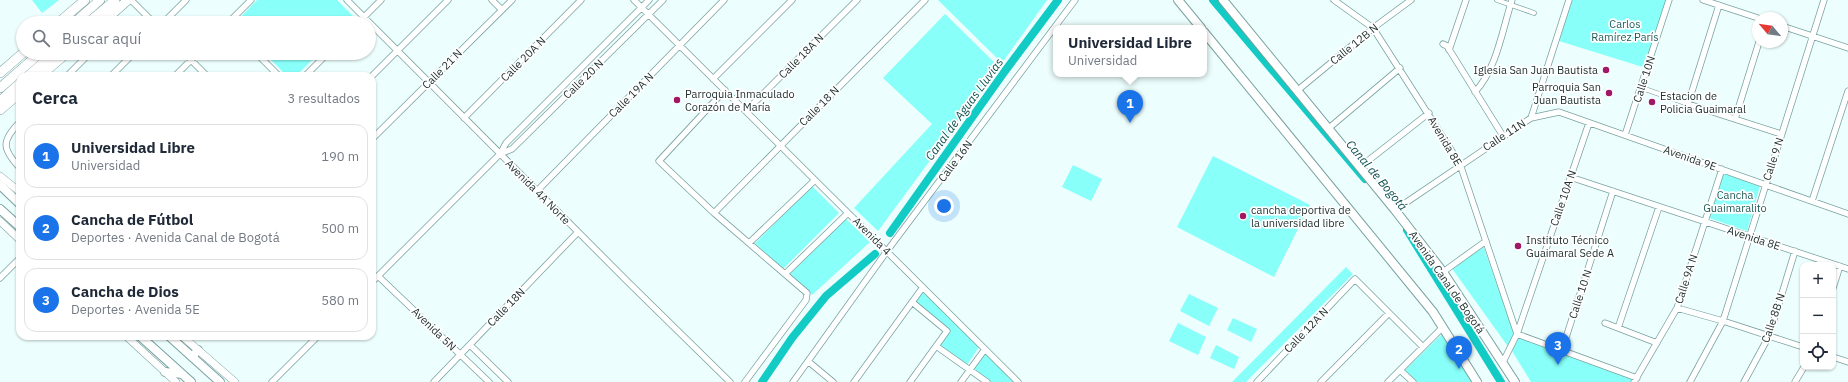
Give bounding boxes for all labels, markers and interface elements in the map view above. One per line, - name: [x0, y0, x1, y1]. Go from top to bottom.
- north arrow: [1752, 12, 1788, 48]
- search box: [16, 16, 376, 60]
- park label: Carlos Ramírez París: [1591, 17, 1659, 44]
- street label: Calle 12B N: [1327, 20, 1381, 68]
- popup: [1053, 25, 1207, 77]
- icon: search: [30, 27, 52, 49]
- text: Buscar aquí: [62, 29, 141, 48]
- street label: Calle 18A N: [776, 31, 826, 81]
- text: Universidad Libre: [1068, 33, 1192, 52]
- street label: Calle 20A N: [498, 34, 548, 84]
- street label: Calle 21 N: [419, 46, 465, 92]
- text: Universidad: [1068, 52, 1137, 69]
- street label: Calle 10N: [1630, 54, 1658, 104]
- water label: Canal de Aguas Lluvias: [922, 55, 1006, 163]
- street label: Calle 20 N: [560, 56, 606, 102]
- place label: Iglesia San Juan Bautista: [1474, 63, 1598, 77]
- marker: Iglesia San Juan Bautista: [1601, 65, 1611, 75]
- street label: Calle 19A N: [606, 70, 656, 120]
- place label: Parroquia San Juan Bautista: [1532, 80, 1601, 107]
- street label: Calle 18 N: [796, 83, 842, 129]
- text: Cerca: [32, 87, 78, 109]
- place label: Parroquia Inmaculado Corazón de María: [685, 87, 795, 114]
- marker: Parroquia San Juan Bautista: [1604, 88, 1614, 98]
- place label: Estacion de Policia Guaimaral: [1660, 89, 1746, 116]
- text: 3 resultados: [287, 90, 360, 107]
- pin: 1: [1117, 90, 1143, 123]
- marker: Parroquia Inmaculado Corazón de María: [672, 95, 682, 105]
- marker: Estacion de Policia Guaimaral: [1647, 97, 1657, 107]
- street label: Avenida 8E: [1425, 114, 1465, 168]
- street label: Calle 11N: [1480, 116, 1528, 154]
- street label: Calle 9 N: [1760, 136, 1786, 182]
- water label: Canal de Bogotá: [1343, 137, 1411, 213]
- text: Universidad Libre: [71, 138, 195, 157]
- street label: Calle 16N: [935, 138, 975, 184]
- street label: Avenida 9E: [1662, 142, 1718, 174]
- text: 1: [42, 148, 50, 165]
- text: 190 m: [321, 148, 359, 165]
- text: Universidad: [71, 157, 140, 174]
- street label: Avenida 4A Norte: [503, 157, 573, 227]
- street label: Calle 10A N: [1547, 168, 1579, 228]
- park label: Cancha Guaimaralito: [1703, 188, 1767, 215]
- your location: [934, 196, 954, 216]
- place label: cancha deportiva de la universidad libre: [1251, 203, 1351, 230]
- text: Cancha de Fútbol: [71, 210, 193, 229]
- marker: cancha deportiva de la universidad libre: [1238, 211, 1248, 221]
- street label: Avenida 4: [850, 214, 894, 258]
- text: 2: [42, 220, 50, 237]
- text: 500 m: [321, 220, 359, 237]
- street label: Avenida 8E: [1726, 223, 1782, 253]
- street label: Avenida Canal de Bogotá: [1406, 228, 1488, 336]
- text: Deportes · Avenida Canal de Bogotá: [71, 229, 280, 246]
- place label: Instituto Técnico Guaimaral Sede A: [1526, 233, 1614, 260]
- marker: Instituto Técnico Guaimaral Sede A: [1513, 241, 1523, 251]
- street label: Calle 9A N: [1671, 252, 1701, 306]
- map controls: [1800, 262, 1836, 370]
- button: +: [1800, 262, 1836, 298]
- street label: Calle 10 N: [1565, 268, 1595, 320]
- text: Cancha de Dios: [71, 282, 179, 301]
- street label: Calle 18N: [484, 285, 528, 329]
- street label: Calle 8B N: [1758, 291, 1788, 345]
- text: 3: [42, 292, 50, 309]
- text: 580 m: [321, 292, 359, 309]
- button: −: [1800, 298, 1836, 334]
- text: Deportes · Avenida 5E: [71, 301, 200, 318]
- street label: Avenida 5N: [409, 304, 459, 354]
- street label: Calle 12A N: [1281, 304, 1331, 356]
- pin: 3: [1545, 332, 1571, 365]
- button: locate: [1800, 334, 1836, 370]
- pin: 2: [1446, 336, 1472, 369]

